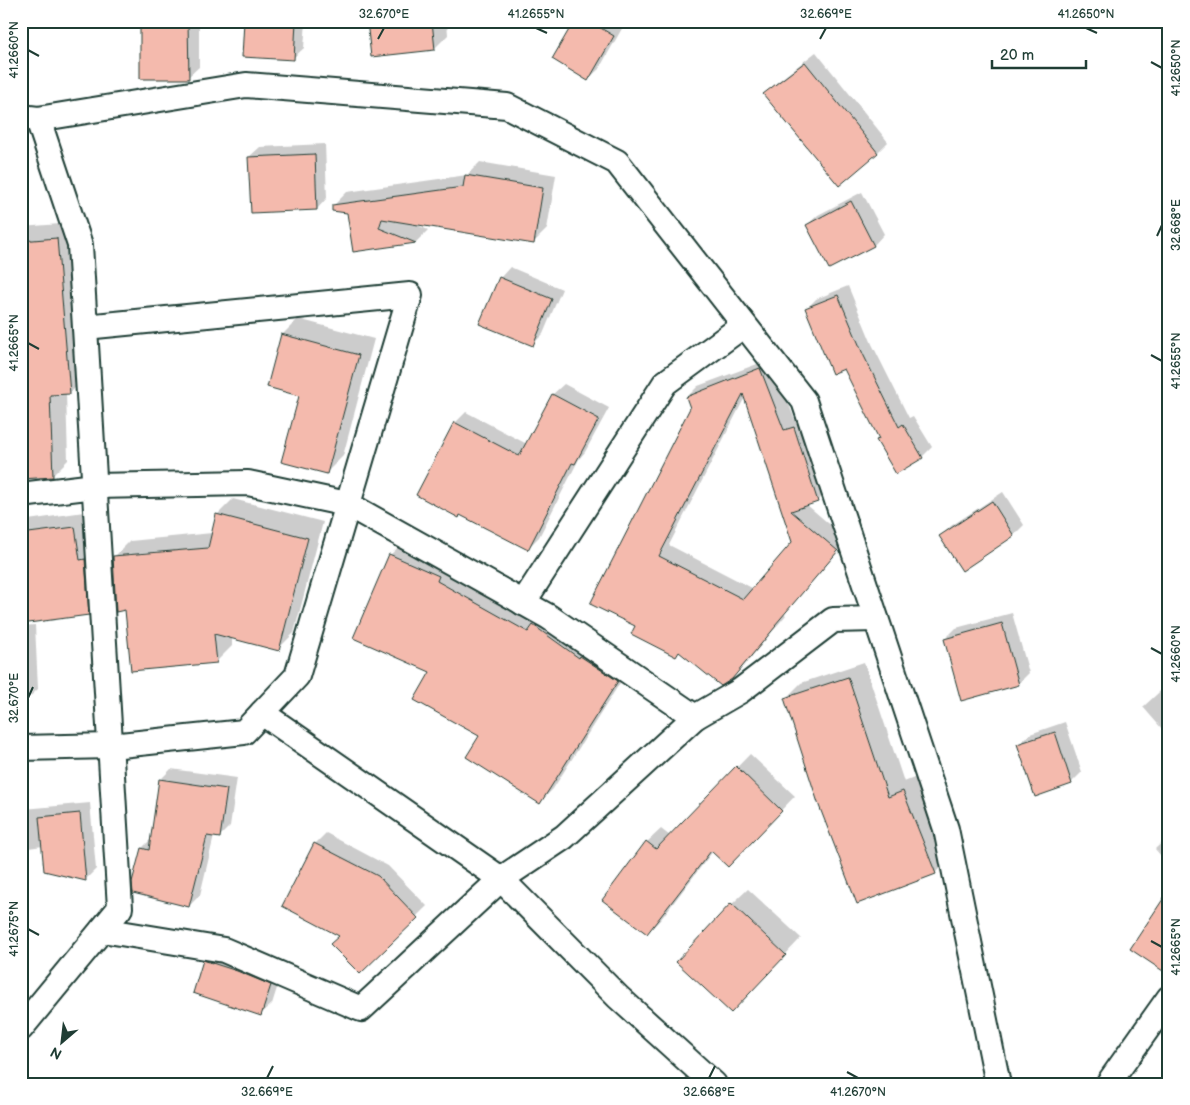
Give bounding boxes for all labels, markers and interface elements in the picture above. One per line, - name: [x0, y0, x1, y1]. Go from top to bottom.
- text: 32.670°E: [359, 7, 409, 22]
- text: 41.2655°N: [508, 7, 564, 22]
- text: 32.669°E: [800, 7, 852, 22]
- text: 41.2650°N: [1057, 7, 1115, 22]
- text: 41.2660°N: [7, 21, 22, 79]
- scale bar: [992, 38, 1086, 70]
- text: 41.2650°N: [1169, 39, 1184, 97]
- text: 20 m: [1000, 46, 1034, 65]
- text: 32.668°E: [1169, 199, 1184, 251]
- text: 41.2665°N: [7, 314, 22, 372]
- text: 41.2655°N: [1169, 333, 1184, 389]
- text: 41.2660°N: [1169, 625, 1184, 683]
- text: 32.670°E: [7, 673, 22, 723]
- text: 41.2675°N: [7, 901, 22, 957]
- text: 41.2665°N: [1169, 918, 1184, 976]
- north arrow: [38, 1018, 88, 1068]
- text: N: [47, 1043, 65, 1063]
- text: 32.669°E: [241, 1085, 293, 1100]
- text: 32.668°E: [683, 1085, 735, 1100]
- text: 41.2670°N: [830, 1085, 886, 1100]

